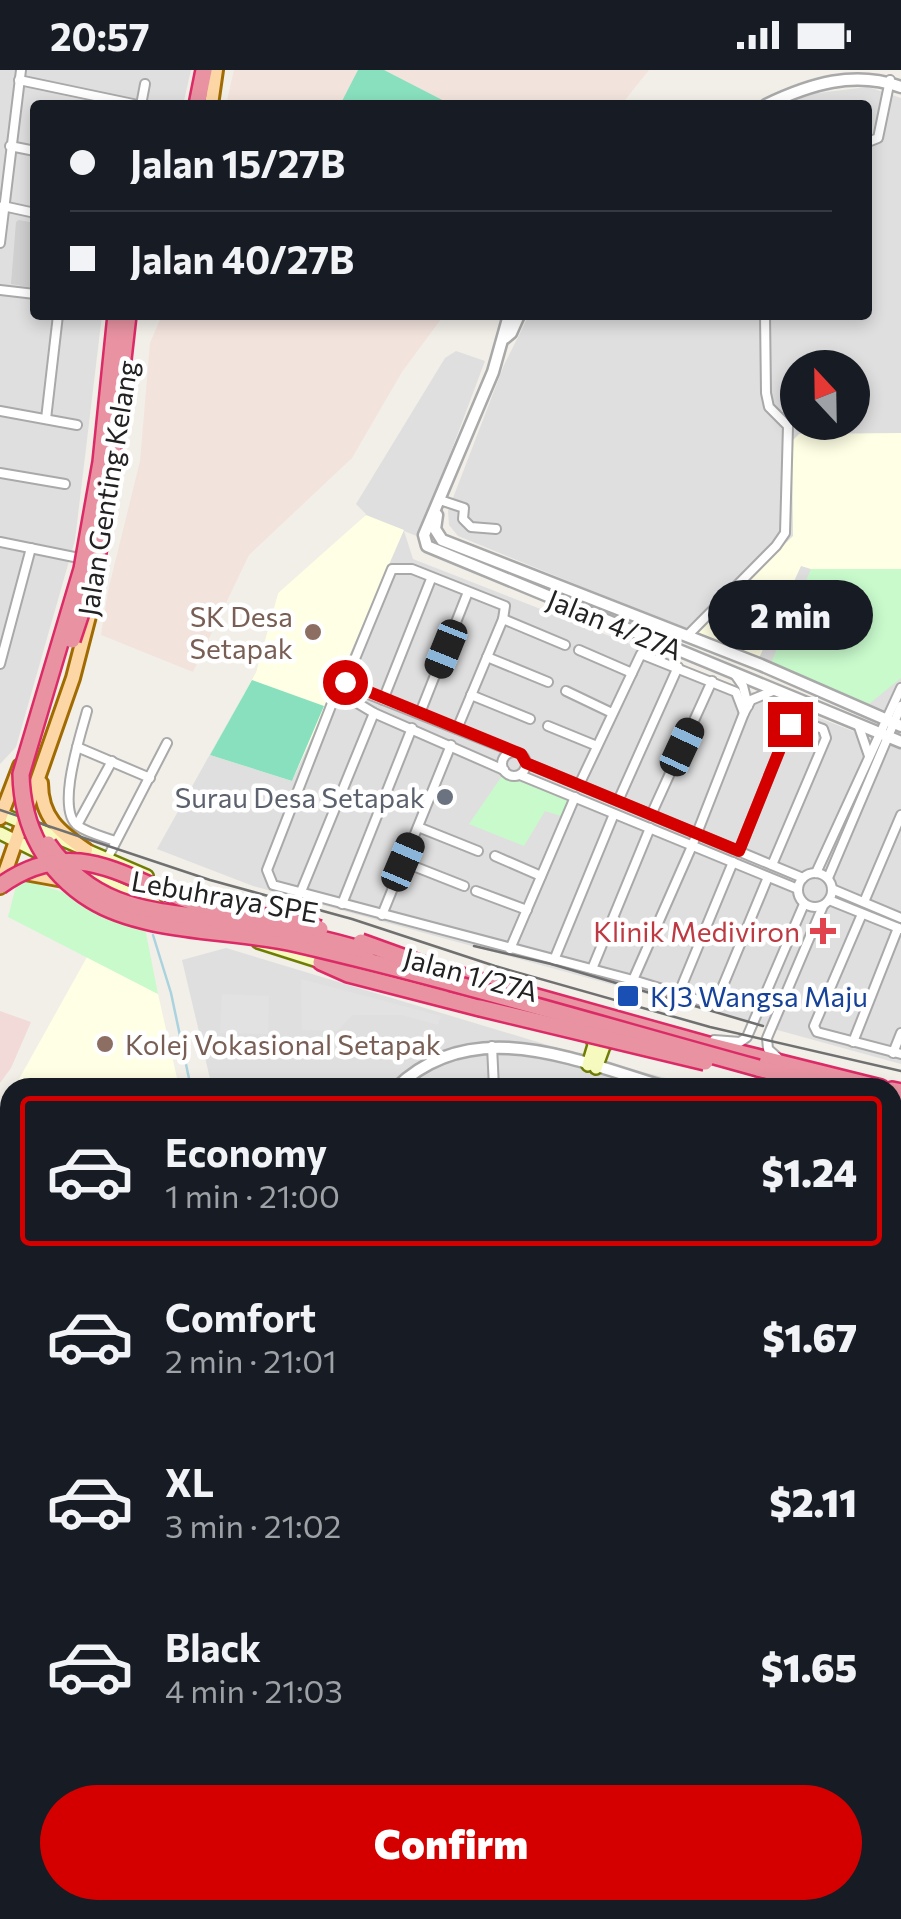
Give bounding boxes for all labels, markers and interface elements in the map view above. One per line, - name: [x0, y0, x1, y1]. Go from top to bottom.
- text: 20:57: [50, 12, 150, 59]
- text: Jalan 15/27B: [130, 139, 345, 186]
- text: Jalan 40/27B: [130, 235, 354, 282]
- north arrow: [780, 350, 870, 440]
- map controls: [780, 350, 870, 440]
- street label: Jalan Genting Kelang: [70, 358, 144, 618]
- callout: 2 min: [708, 579, 872, 649]
- street label: Jalan 4/27A: [543, 582, 687, 666]
- text: 2 min: [750, 595, 831, 635]
- place label: SK Desa Setapak: [190, 599, 293, 665]
- car: [421, 616, 471, 682]
- marker: SK Desa Setapak: [302, 621, 324, 643]
- route start: [323, 660, 368, 705]
- route end: [768, 702, 813, 747]
- car: [656, 713, 708, 781]
- place label: Surau Desa Setapak: [175, 780, 425, 814]
- marker: Surau Desa Setapak: [434, 786, 456, 808]
- car: [377, 829, 429, 895]
- street label: Lebuhraya SPE: [129, 863, 321, 929]
- place label: Klinik Mediviron: [593, 914, 800, 948]
- marker: Klinik Mediviron: [810, 918, 836, 944]
- street label: Jalan 1/27A: [400, 940, 542, 1008]
- place label: KJ3 Wangsa Maju: [650, 979, 868, 1013]
- marker: KJ3 Wangsa Maju: [615, 983, 641, 1009]
- place label: Kolej Vokasional Setapak: [125, 1027, 441, 1061]
- marker: Kolej Vokasional Setapak: [94, 1033, 116, 1055]
- icon: car: [45, 1126, 135, 1216]
- text: Economy: [165, 1128, 327, 1175]
- text: $1.24: [761, 1148, 857, 1195]
- text: 1 min · 21:00: [165, 1175, 340, 1215]
- icon: car: [45, 1291, 135, 1381]
- text: Comfort: [165, 1293, 316, 1340]
- text: $1.67: [762, 1313, 857, 1360]
- text: 2 min · 21:01: [165, 1340, 337, 1380]
- icon: car: [45, 1456, 135, 1546]
- text: XL: [165, 1458, 214, 1505]
- text: $2.11: [770, 1478, 857, 1525]
- text: 3 min · 21:02: [165, 1505, 341, 1545]
- icon: car: [45, 1621, 135, 1711]
- text: Black: [165, 1623, 261, 1670]
- text: $1.65: [761, 1643, 857, 1690]
- text: 4 min · 21:03: [165, 1670, 343, 1710]
- button: Confirm: [40, 1785, 862, 1900]

